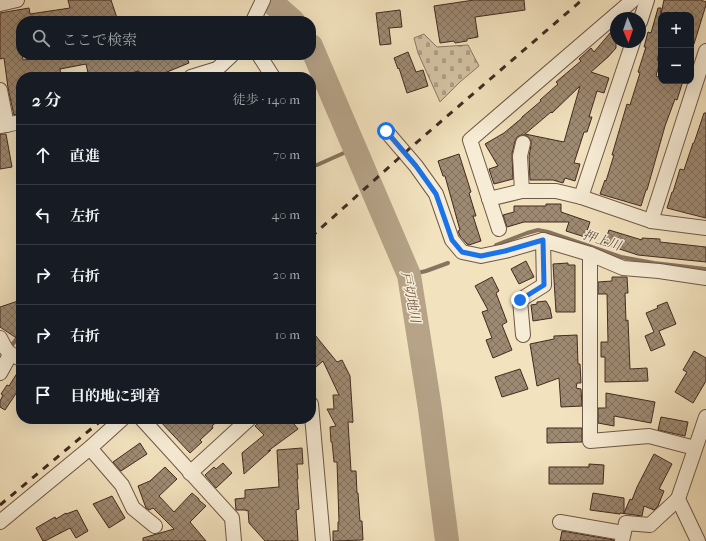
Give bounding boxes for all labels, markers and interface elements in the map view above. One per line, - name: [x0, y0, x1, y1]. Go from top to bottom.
- north arrow: [610, 12, 646, 48]
- map controls: [658, 12, 694, 84]
- button: +: [658, 12, 694, 48]
- search box: [16, 16, 316, 60]
- icon: search: [30, 27, 52, 49]
- text: ここで検索: [62, 31, 137, 49]
- button: −: [658, 48, 694, 84]
- text: 2 分: [32, 90, 61, 110]
- text: 徒歩 · 140 m: [233, 92, 300, 107]
- route start: [377, 122, 395, 140]
- icon: ahead: [32, 144, 54, 166]
- text: 直進: [70, 147, 100, 165]
- text: 70 m: [273, 147, 300, 162]
- icon: left: [32, 204, 54, 226]
- text: 左折: [70, 207, 100, 225]
- text: 40 m: [272, 207, 300, 222]
- water label: 押上川: [581, 227, 625, 254]
- icon: right: [32, 264, 54, 286]
- text: 右折: [70, 267, 100, 285]
- text: 20 m: [273, 267, 300, 282]
- water label: 戸切地川: [399, 270, 424, 326]
- route end: [511, 291, 529, 309]
- icon: right: [32, 324, 54, 346]
- text: 右折: [70, 327, 100, 345]
- text: 10 m: [275, 327, 300, 342]
- icon: arrive: [32, 384, 54, 406]
- text: 目的地に到着: [70, 387, 160, 405]

